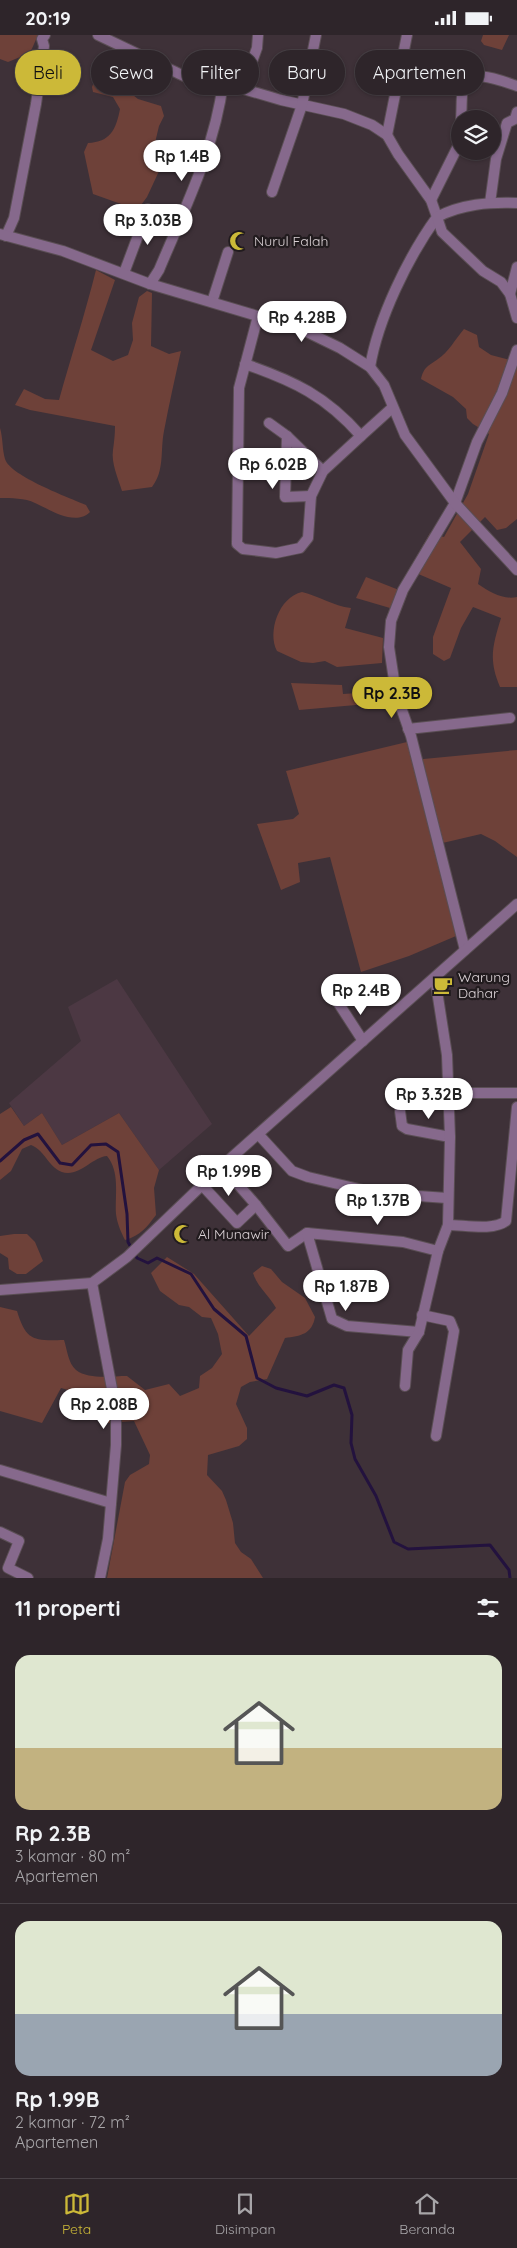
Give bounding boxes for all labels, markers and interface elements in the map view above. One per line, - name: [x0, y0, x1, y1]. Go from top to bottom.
- text: 20:19: [25, 6, 71, 30]
- chip: Beli: [15, 50, 81, 95]
- chip: Sewa: [91, 50, 172, 95]
- chip: Filter: [182, 50, 259, 95]
- chip: Baru: [269, 50, 345, 95]
- chip: Apartemen: [355, 50, 484, 95]
- map controls: [451, 110, 501, 160]
- button: layers: [451, 110, 501, 160]
- pin: Rp 1.4B: [136, 139, 228, 182]
- text: Rp 1.4B: [154, 146, 210, 166]
- pin: Rp 3.03B: [96, 203, 200, 246]
- text: Rp 3.03B: [115, 210, 182, 230]
- mosque icon: Nurul Falah: [228, 230, 250, 252]
- place label: Nurul Falah: [254, 232, 328, 250]
- pin: Rp 4.28B: [250, 301, 354, 343]
- text: Rp 4.28B: [268, 307, 336, 327]
- pin: Rp 6.02B: [221, 447, 325, 490]
- text: Rp 6.02B: [239, 454, 307, 474]
- pin: Rp 2.3B: [346, 677, 438, 719]
- text: Rp 2.3B: [363, 683, 421, 703]
- place label: Warung Dahar: [458, 968, 510, 1002]
- pin: Rp 2.4B: [315, 973, 407, 1016]
- cafe icon: Warung Dahar: [432, 974, 454, 996]
- text: Rp 2.4B: [332, 980, 390, 1000]
- pin: Rp 3.32B: [377, 1077, 481, 1120]
- text: Rp 3.32B: [396, 1084, 462, 1104]
- pin: Rp 1.99B: [177, 1155, 281, 1197]
- text: Rp 1.99B: [197, 1161, 261, 1181]
- pin: Rp 1.37B: [326, 1183, 430, 1226]
- text: Rp 1.37B: [346, 1190, 410, 1210]
- mosque icon: Al Munawir: [172, 1223, 194, 1245]
- place label: Al Munawir: [198, 1225, 270, 1243]
- pin: Rp 1.87B: [294, 1269, 398, 1312]
- text: Rp 1.87B: [314, 1276, 378, 1296]
- pin: Rp 2.08B: [52, 1387, 156, 1430]
- text: Rp 2.08B: [70, 1394, 138, 1414]
- icon: filters: [474, 1594, 502, 1622]
- text: 11 properti: [15, 1595, 120, 1621]
- icon: home: [214, 1688, 304, 1778]
- text: Rp 2.3B: [15, 1820, 91, 1846]
- text: 3 kamar · 80 m²: [15, 1846, 130, 1866]
- text: Apartemen: [15, 1866, 98, 1886]
- icon: home: [214, 1953, 304, 2043]
- text: Rp 1.99B: [15, 2086, 100, 2112]
- text: 2 kamar · 72 m²: [15, 2112, 130, 2132]
- text: Apartemen: [15, 2132, 98, 2152]
- tab: Peta: [62, 2190, 91, 2238]
- tab: Disimpan: [215, 2190, 276, 2238]
- tab: Beranda: [399, 2190, 455, 2238]

